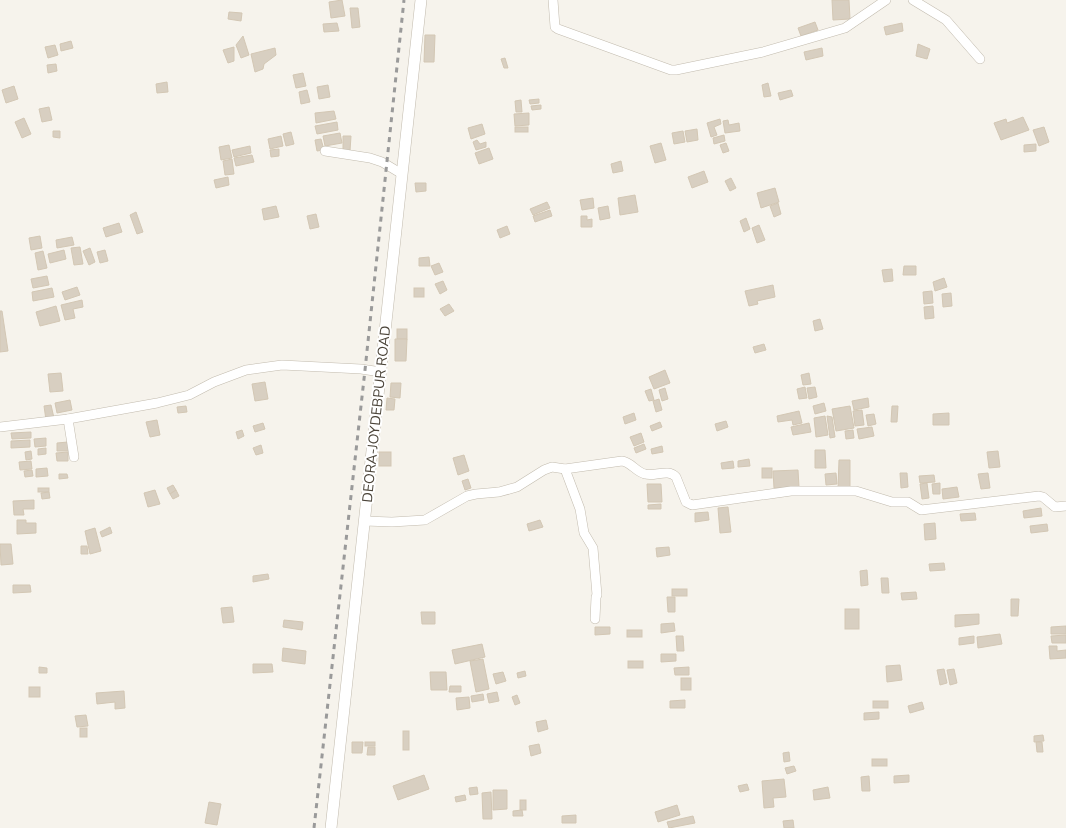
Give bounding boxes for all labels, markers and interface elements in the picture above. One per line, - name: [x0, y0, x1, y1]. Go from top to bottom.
- street label: DEORA-JOYDEBPUR ROAD: [358, 325, 395, 503]

